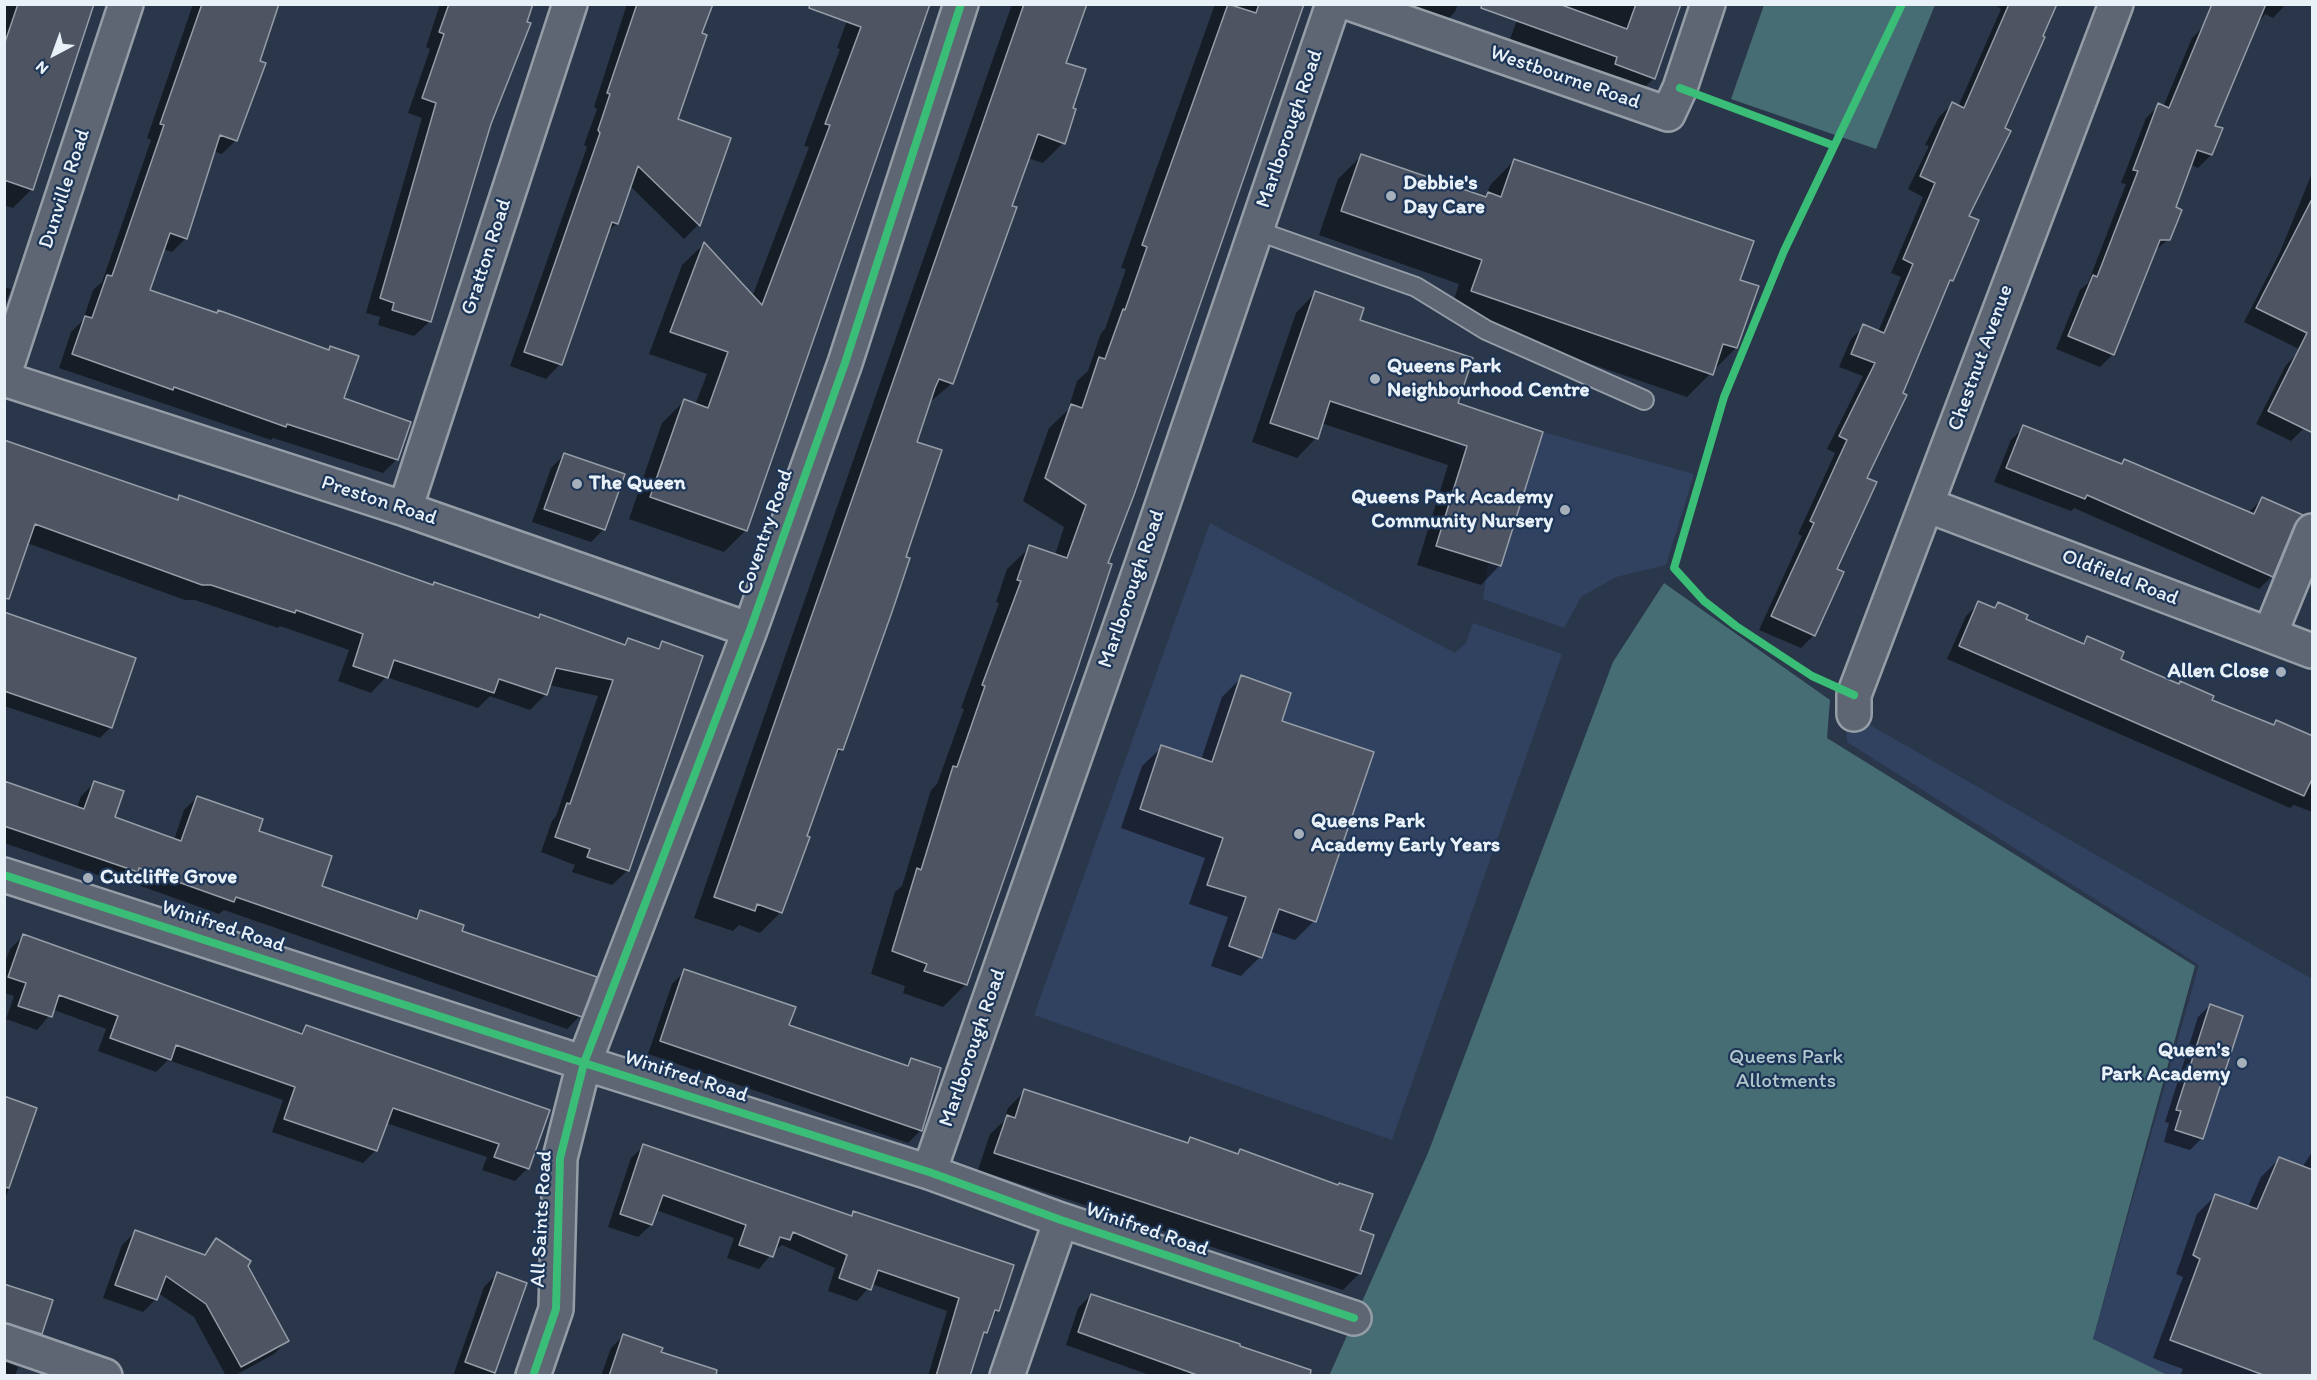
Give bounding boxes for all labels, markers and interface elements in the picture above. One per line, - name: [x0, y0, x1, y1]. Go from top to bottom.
- north arrow: [24, 24, 84, 84]
- street label: Westbourne Road: [1487, 40, 1643, 116]
- street label: Marlborough Road: [1251, 47, 1329, 211]
- text: N: [32, 57, 52, 79]
- street label: Dunville Road: [34, 126, 96, 252]
- place label: Debbie's Day Care: [1403, 171, 1485, 221]
- marker: Debbie's Day Care: [1384, 189, 1398, 203]
- street label: Gratton Road: [456, 196, 518, 318]
- street label: Chestnut Avenue: [1943, 282, 2019, 434]
- place label: Queens Park Neighbourhood Centre: [1387, 354, 1589, 404]
- marker: Queens Park Neighbourhood Centre: [1368, 372, 1382, 386]
- street label: Coventry Road: [733, 466, 799, 598]
- street label: Preston Road: [318, 470, 440, 532]
- place label: The Queen: [589, 471, 686, 497]
- marker: The Queen: [570, 477, 584, 491]
- place label: Queens Park Academy Community Nursery: [1351, 485, 1553, 535]
- marker: Queens Park Academy Community Nursery: [1558, 503, 1572, 517]
- street label: Marlborough Road: [1093, 507, 1171, 671]
- street label: Oldfield Road: [2058, 544, 2182, 612]
- place label: Allen Close: [2168, 659, 2269, 685]
- marker: Allen Close: [2274, 665, 2288, 679]
- place label: Queens Park Academy Early Years: [1311, 809, 1500, 859]
- marker: Queens Park Academy Early Years: [1292, 827, 1306, 841]
- place label: Cutcliffe Grove: [100, 865, 237, 891]
- marker: Cutcliffe Grove: [81, 871, 95, 885]
- street label: Winifred Road: [158, 895, 288, 959]
- street label: Marlborough Road: [934, 966, 1012, 1130]
- place label: Queen's Park Academy: [2101, 1038, 2230, 1088]
- street label: Winifred Road: [621, 1045, 751, 1109]
- park label: Queens Park Allotments: [1729, 1045, 1843, 1095]
- marker: Queen's Park Academy: [2235, 1056, 2249, 1070]
- street label: All Saints Road: [526, 1150, 558, 1288]
- street label: Winifred Road: [1082, 1197, 1212, 1263]

